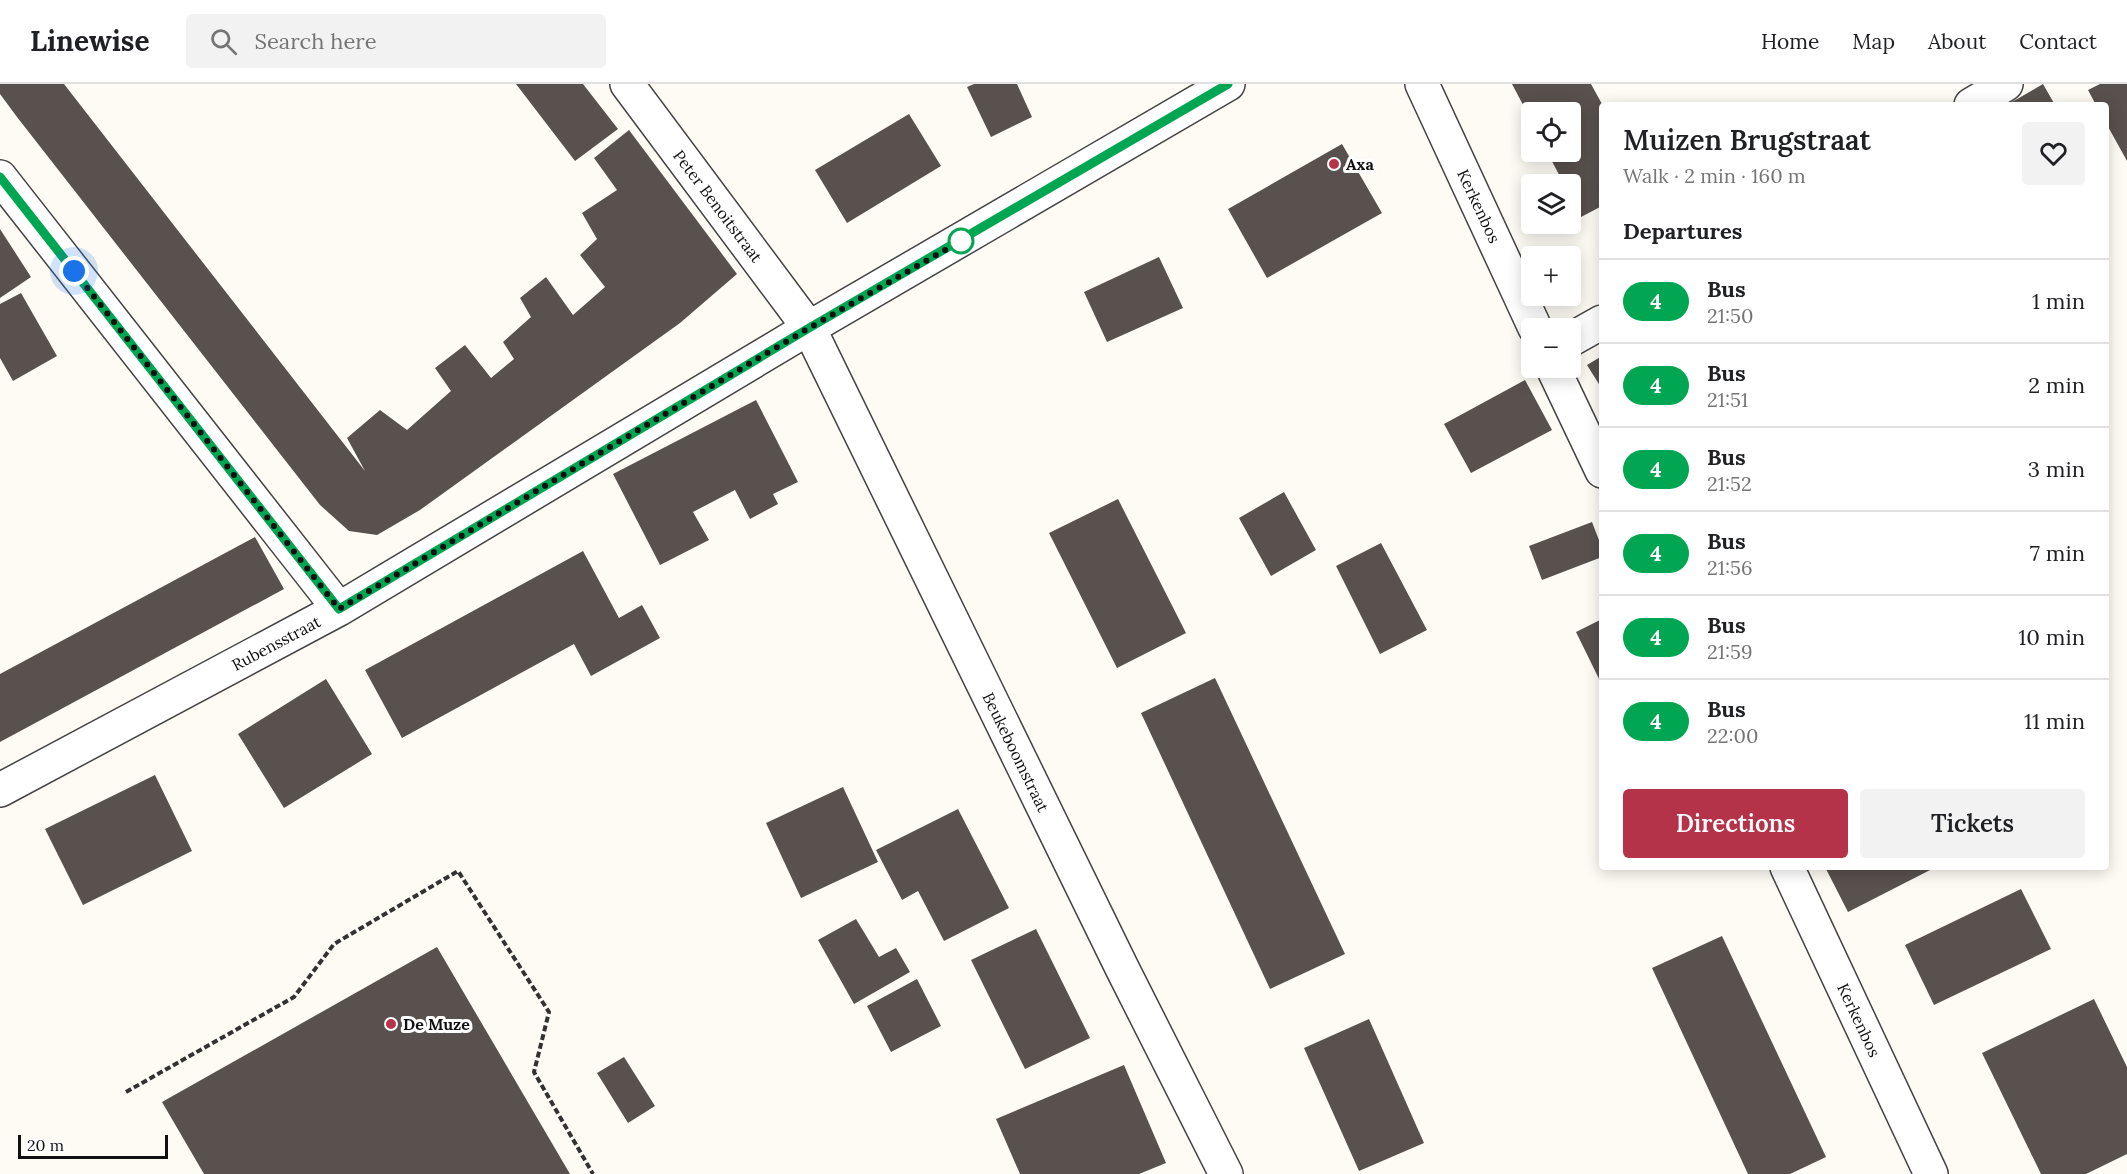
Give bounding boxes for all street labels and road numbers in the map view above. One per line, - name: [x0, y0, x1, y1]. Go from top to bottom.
- street label: Peter Benoitstraat: [669, 146, 767, 267]
- street label: Kerkenbos: [1453, 166, 1505, 246]
- street label: Rubensstraat: [228, 611, 325, 675]
- street label: Beukeboomstraat: [978, 689, 1054, 816]
- street label: Kerkenbos: [1833, 980, 1885, 1060]

